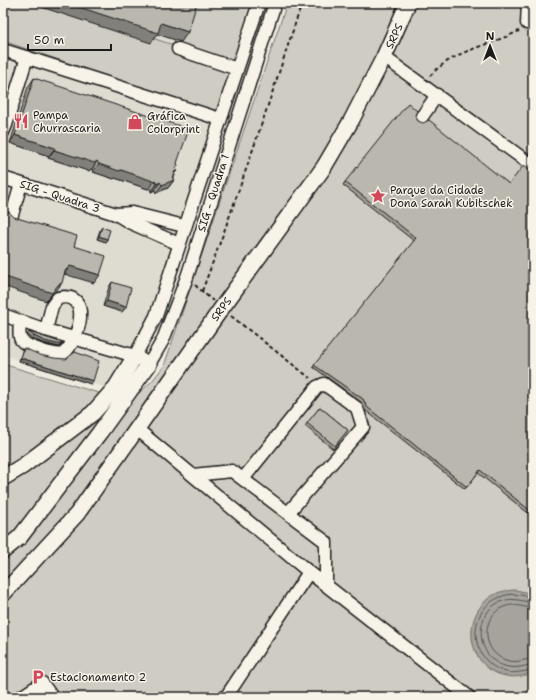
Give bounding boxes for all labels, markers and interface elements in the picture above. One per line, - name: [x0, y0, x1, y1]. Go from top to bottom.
- street label: SRPS: [382, 21, 407, 51]
- scale bar: [28, 26, 111, 52]
- north arrow: [470, 26, 510, 66]
- text: N: [486, 29, 495, 44]
- text: 50 m: [34, 32, 64, 48]
- place label: Pampa Churrascaria: [33, 108, 101, 136]
- place label: Gráfica Colorprint: [147, 109, 200, 137]
- restaurant icon: Pampa Churrascaria: [12, 112, 30, 130]
- shop icon: Gráfica Colorprint: [126, 113, 144, 131]
- street label: SIG - Quadra 1: [194, 153, 233, 234]
- street label: SIG - Quadra 3: [18, 176, 102, 217]
- place label: Parque da Cidade Dona Sarah Kubitschek: [390, 183, 512, 211]
- place icon: Parque da Cidade Dona Sarah Kubitschek: [369, 187, 387, 205]
- street label: SRPS: [208, 294, 235, 324]
- parking icon: Estacionamento 2: [29, 668, 47, 686]
- place label: Estacionamento 2: [50, 670, 146, 685]

